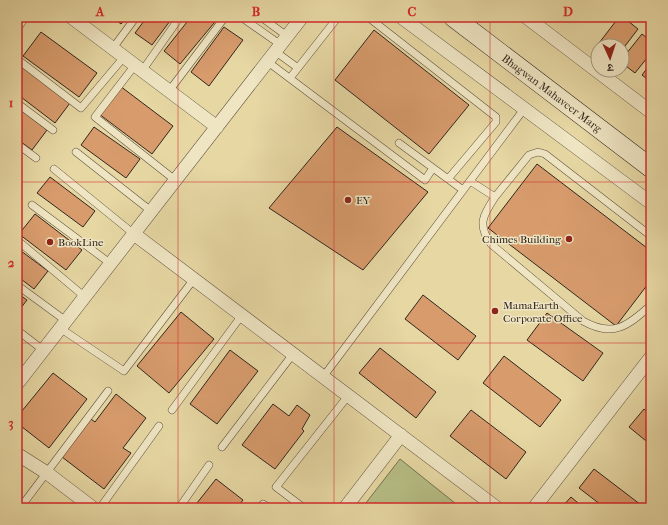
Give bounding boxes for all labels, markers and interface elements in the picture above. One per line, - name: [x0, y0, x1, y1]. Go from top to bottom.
- text: A: [95, 4, 105, 19]
- text: B: [252, 4, 261, 19]
- text: C: [408, 4, 417, 19]
- text: D: [563, 4, 573, 19]
- north arrow: [590, 38, 630, 78]
- street label: Bhagwan Mahaveer Marg: [499, 52, 604, 135]
- text: उ: [606, 61, 615, 74]
- text: 1: [9, 95, 14, 110]
- place label: EY: [356, 194, 371, 207]
- marker: EY: [343, 195, 353, 205]
- place label: Chimes Building: [482, 233, 561, 246]
- marker: Chimes Building: [564, 234, 574, 244]
- place label: BookLine: [58, 236, 104, 249]
- marker: BookLine: [45, 237, 55, 247]
- text: 2: [8, 255, 15, 270]
- place label: MamaEarth Corporate Office: [503, 299, 583, 325]
- marker: MamaEarth Corporate Office: [490, 306, 500, 316]
- text: 3: [8, 415, 14, 431]

